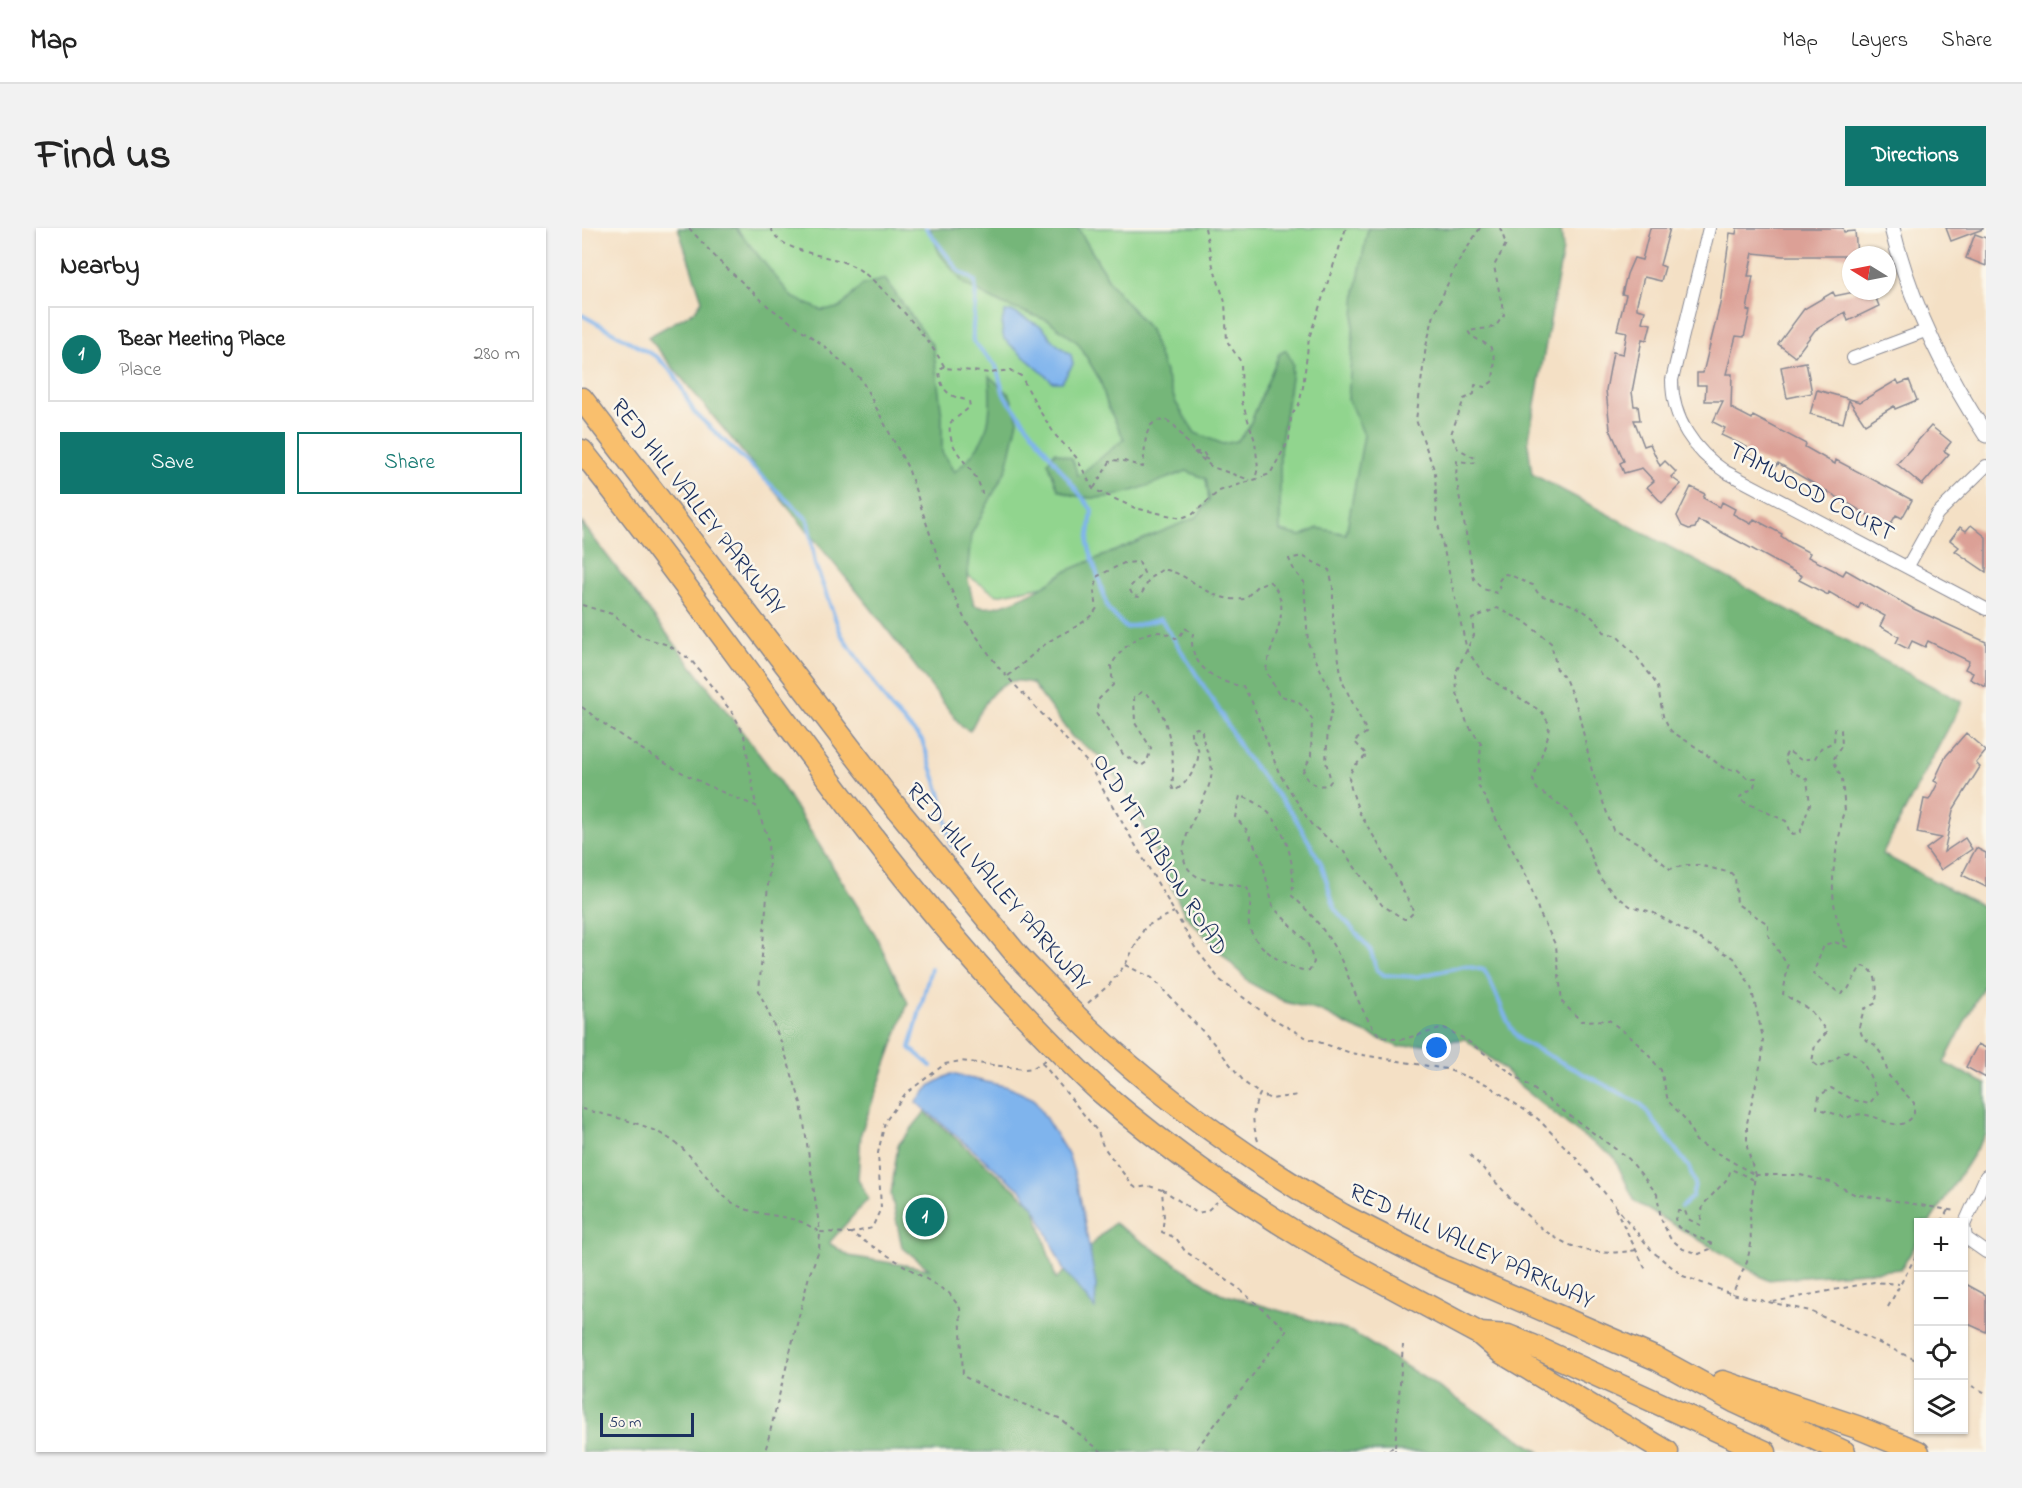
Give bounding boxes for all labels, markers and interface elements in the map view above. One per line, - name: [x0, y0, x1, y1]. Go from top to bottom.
- text: Map: [30, 21, 77, 62]
- text: Map: [1782, 26, 1818, 56]
- text: Layers: [1851, 26, 1908, 56]
- text: Share: [1941, 26, 1992, 56]
- text: Find us: [36, 126, 171, 187]
- button: Directions: [1845, 126, 1986, 186]
- north arrow: [1842, 246, 1896, 300]
- text: Nearby: [60, 248, 139, 286]
- text: Bear Meeting Place: [119, 324, 285, 356]
- text: 1: [78, 340, 85, 369]
- text: 280 m: [473, 340, 520, 369]
- text: Place: [119, 356, 161, 385]
- street label: RED HILL VALLEY PARKWAY: [601, 392, 793, 623]
- button: Save: [60, 432, 285, 494]
- button: Share: [297, 432, 522, 494]
- street label: TAMWOOD COURT: [1721, 435, 1900, 552]
- street label: OLD MT. ALBION ROAD: [1082, 747, 1235, 963]
- street label: RED HILL VALLEY PARKWAY: [896, 776, 1098, 1000]
- your location: [1422, 1033, 1451, 1062]
- street label: RED HILL VALLEY PARKWAY: [1343, 1175, 1599, 1319]
- pin: 1: [906, 1194, 944, 1240]
- map controls: [1914, 1218, 1968, 1434]
- button: +: [1914, 1218, 1968, 1272]
- button: −: [1914, 1272, 1968, 1326]
- button: locate: [1914, 1326, 1968, 1380]
- button: layers: [1914, 1380, 1968, 1434]
- scale bar: [600, 1410, 694, 1438]
- text: 50 m: [609, 1411, 641, 1435]

